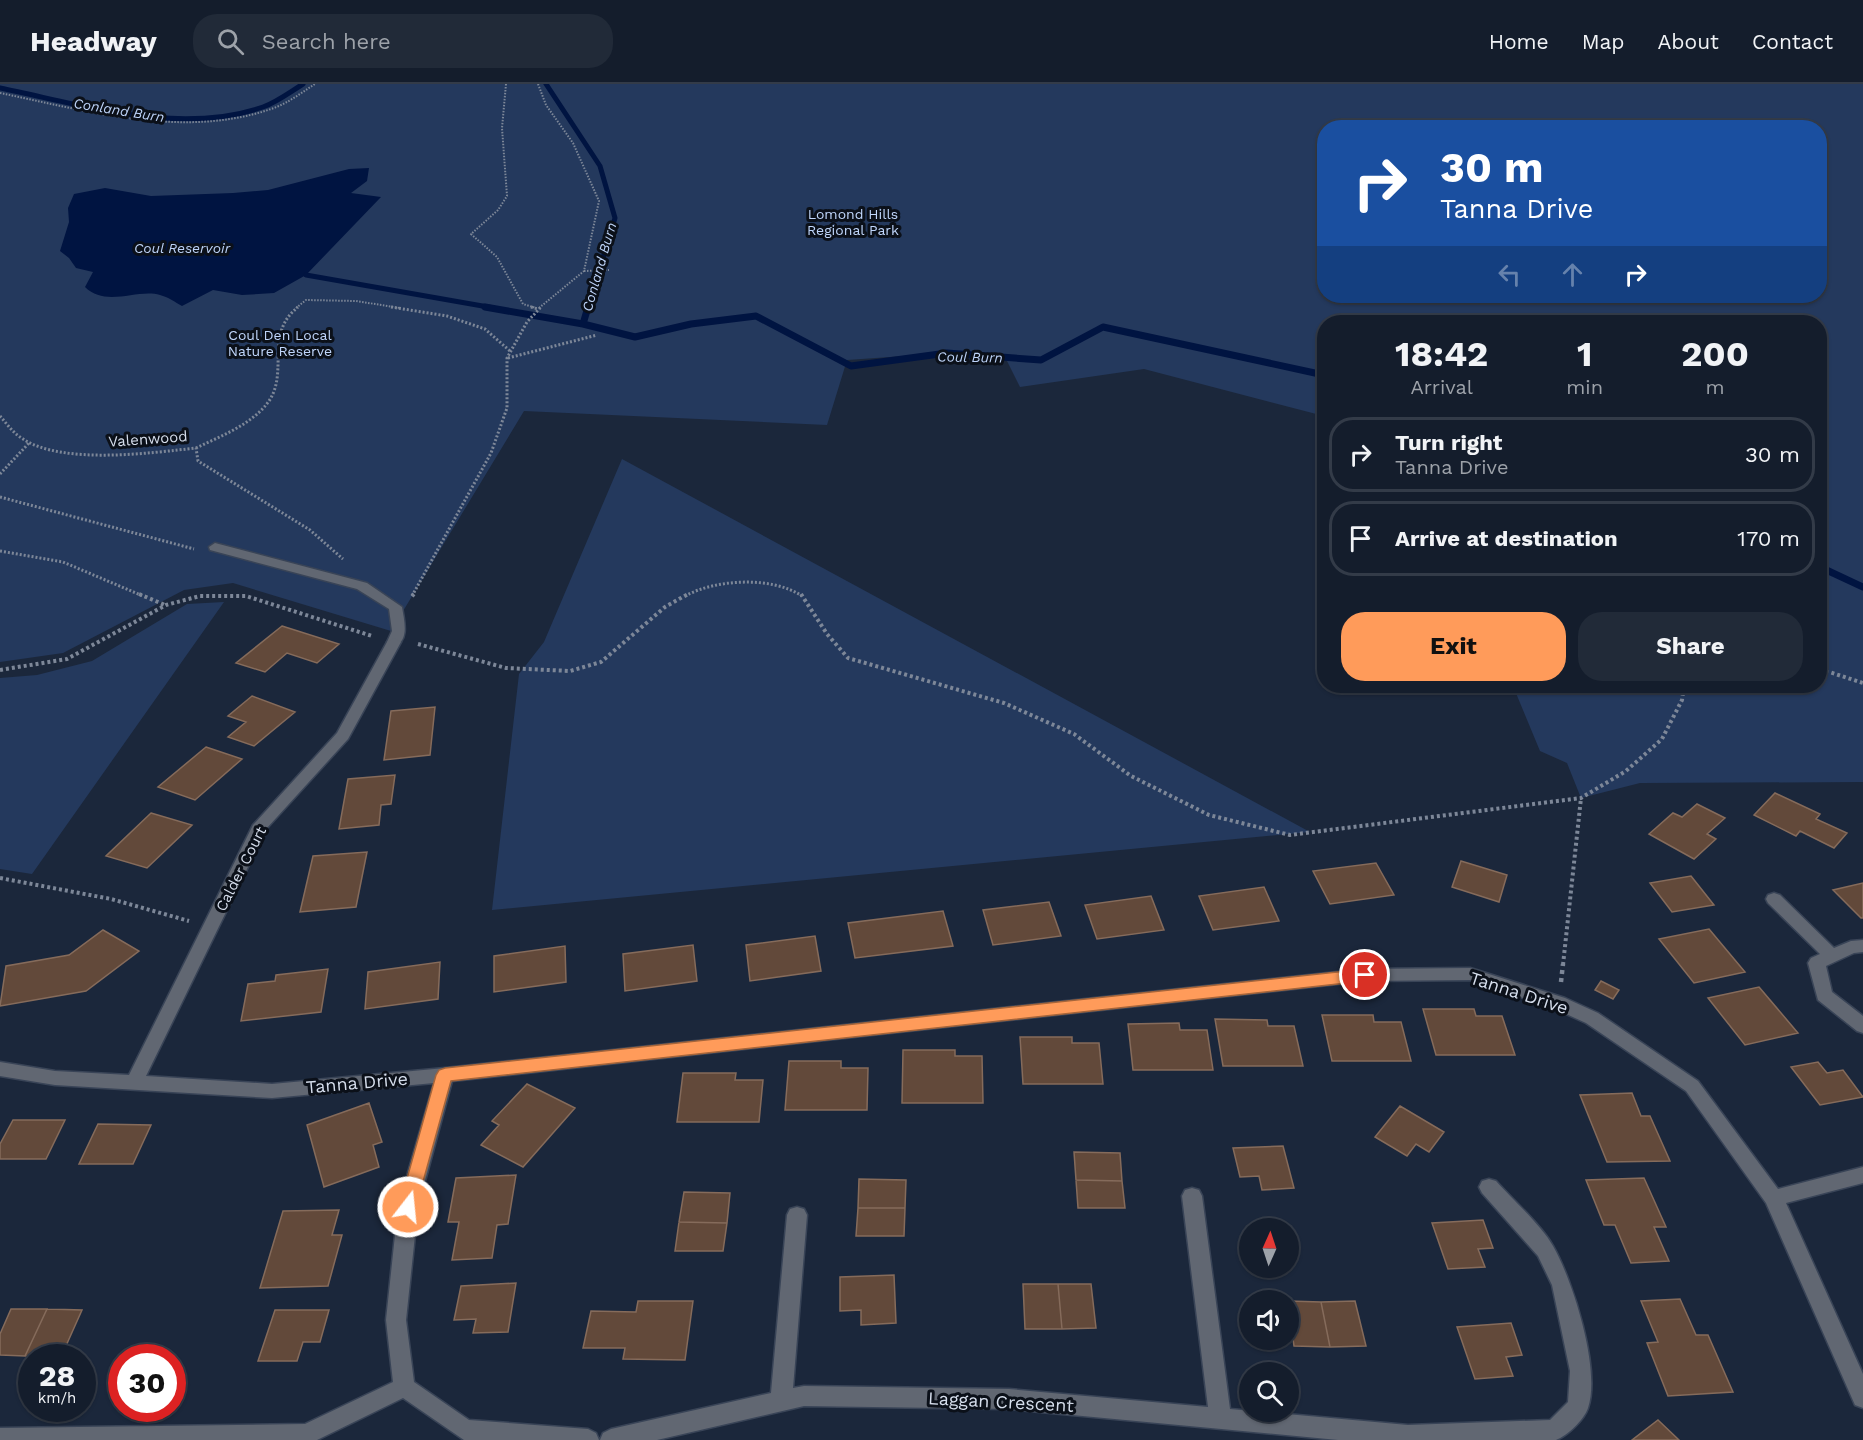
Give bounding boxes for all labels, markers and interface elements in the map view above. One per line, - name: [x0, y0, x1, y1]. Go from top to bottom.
- search box: [193, 14, 613, 68]
- text: Headway: [30, 25, 157, 58]
- icon: search: [214, 25, 247, 58]
- text: Search here: [262, 29, 391, 54]
- text: Home: [1489, 29, 1549, 54]
- text: Map: [1582, 29, 1625, 54]
- text: About: [1658, 29, 1719, 54]
- text: Contact: [1752, 29, 1833, 54]
- water label: Conland Burn: [72, 95, 166, 125]
- text: 30 m: [1440, 143, 1544, 192]
- icon: right: [1341, 144, 1419, 222]
- text: Tanna Drive: [1440, 193, 1593, 225]
- park label: Lomond Hills Regional Park: [807, 206, 899, 238]
- water label: Conland Burn: [579, 221, 619, 313]
- water label: Coul Reservoir: [134, 240, 231, 256]
- icon: left: [1493, 258, 1526, 291]
- icon: ahead: [1556, 258, 1589, 291]
- icon: right: [1619, 258, 1652, 291]
- park label: Coul Den Local Nature Reserve: [228, 327, 332, 359]
- text: 18:42: [1395, 333, 1488, 375]
- text: 1: [1577, 333, 1592, 375]
- text: 200: [1681, 333, 1749, 375]
- water label: Coul Burn: [937, 348, 1003, 366]
- text: Arrival: [1410, 375, 1473, 399]
- text: min: [1566, 375, 1603, 399]
- text: m: [1705, 375, 1725, 399]
- street label: Valenwood: [108, 427, 188, 451]
- text: Turn right: [1395, 430, 1502, 455]
- icon: right: [1344, 438, 1377, 471]
- text: 30 m: [1745, 442, 1800, 467]
- text: Tanna Drive: [1395, 455, 1509, 479]
- icon: arrive: [1344, 522, 1377, 555]
- text: Arrive at destination: [1395, 526, 1618, 551]
- text: 170 m: [1737, 526, 1800, 551]
- button: Exit: [1341, 612, 1566, 681]
- button: Share: [1578, 612, 1803, 681]
- street label: Calder Court: [212, 823, 270, 914]
- pin: [1339, 949, 1390, 1000]
- icon: arrive: [1348, 958, 1381, 991]
- street label: Tanna Drive: [1467, 967, 1571, 1018]
- street label: Tanna Drive: [305, 1068, 409, 1097]
- position arrow: [376, 1175, 440, 1239]
- north arrow: [1239, 1218, 1299, 1278]
- map controls: [1239, 1218, 1299, 1422]
- button: sound: [1239, 1290, 1299, 1350]
- speed limit sign: 30: [108, 1344, 186, 1422]
- text: 28: [39, 1358, 75, 1393]
- button: search: [1239, 1362, 1299, 1422]
- street label: Laggan Crescent: [928, 1387, 1075, 1416]
- text: km/h: [38, 1389, 76, 1407]

